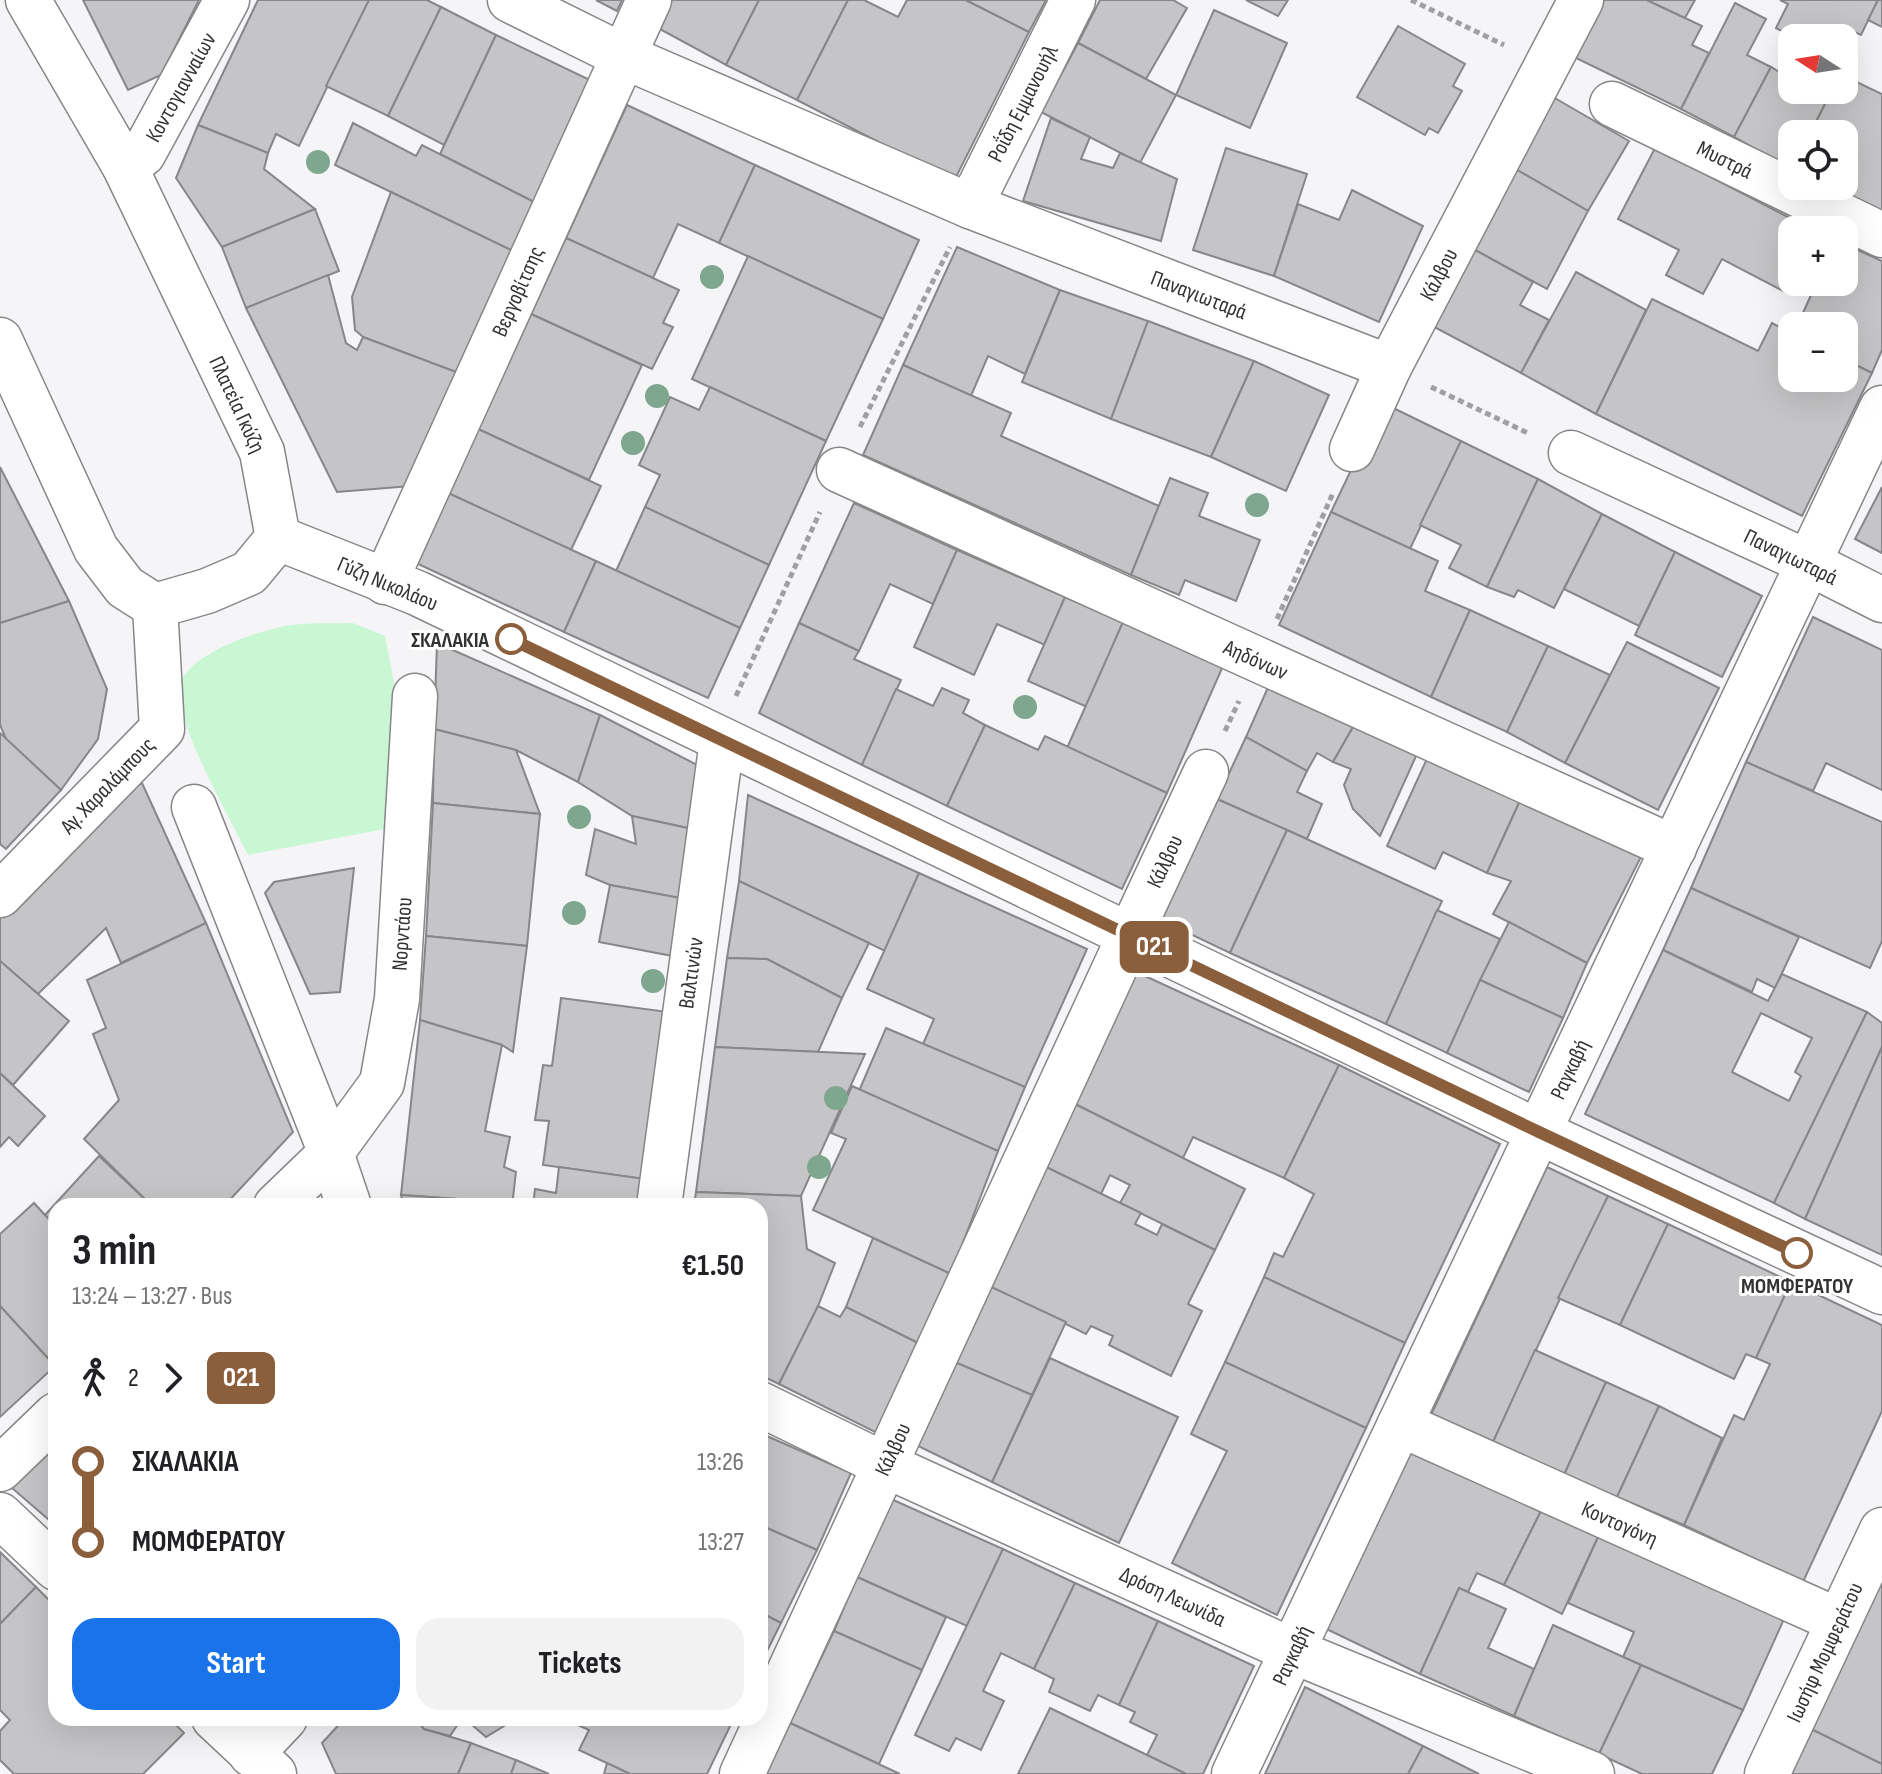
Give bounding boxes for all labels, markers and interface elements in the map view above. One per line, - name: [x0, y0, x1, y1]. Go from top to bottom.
- north arrow: [1778, 24, 1858, 104]
- map controls: [1778, 24, 1858, 392]
- street label: Κοντογιανναίων: [140, 28, 223, 147]
- street label: Ροΐδη Εμμανουήλ: [982, 40, 1065, 167]
- button: locate: [1778, 120, 1858, 200]
- street label: Μυστρά: [1692, 135, 1757, 186]
- button: +: [1778, 216, 1858, 296]
- street label: Βεργοβίτσης: [486, 242, 550, 341]
- street label: Κάλβου: [1414, 244, 1464, 306]
- street label: Παναγιωταρά: [1147, 265, 1251, 326]
- button: −: [1778, 312, 1858, 392]
- street label: Πλατεία Γκύζη: [202, 352, 271, 457]
- street label: Παναγιωταρά: [1739, 523, 1842, 592]
- street label: Γύζη Νικολάου: [333, 551, 442, 618]
- marker: ΣΚΑΛΑΚΙΑ: [496, 624, 526, 654]
- place label: ΣΚΑΛΑΚΙΑ: [411, 627, 490, 654]
- street label: Αηδόνων: [1218, 634, 1292, 687]
- street label: Αγ. Χαραλάμπους: [54, 732, 161, 841]
- street label: Κάλβου: [1141, 831, 1189, 893]
- street label: Νορντάου: [386, 896, 419, 972]
- line badge: 021: [1108, 921, 1200, 973]
- text: 021: [1136, 930, 1172, 963]
- street label: Βαλτινών: [673, 936, 710, 1010]
- street label: Ραγκαβή: [1545, 1035, 1596, 1104]
- text: 3 min: [72, 1224, 156, 1277]
- marker: ΜΟΜΦΕΡΑΤΟΥ: [1782, 1238, 1812, 1268]
- text: €1.50: [682, 1248, 744, 1284]
- place label: ΜΟΜΦΕΡΑΤΟΥ: [1741, 1273, 1854, 1300]
- text: 13:24 – 13:27 · Bus: [72, 1281, 232, 1312]
- icon: walk: [72, 1356, 116, 1400]
- icon: forward: [151, 1356, 195, 1400]
- text: 021: [223, 1361, 259, 1394]
- text: 2: [128, 1363, 139, 1394]
- street label: Κάλβου: [869, 1419, 917, 1481]
- text: ΣΚΑΛΑΚΙΑ: [132, 1444, 238, 1480]
- text: 13:26: [697, 1447, 744, 1478]
- street label: Κοντογόνη: [1577, 1496, 1662, 1553]
- text: ΜΟΜΦΕΡΑΤΟΥ: [132, 1524, 285, 1560]
- text: 13:27: [698, 1527, 744, 1558]
- street label: Δρόση Λεωνίδα: [1115, 1561, 1230, 1634]
- street label: Ιωσήφ Μομφεράτου: [1781, 1578, 1870, 1727]
- button: Start: [72, 1618, 400, 1710]
- button: Tickets: [416, 1618, 744, 1710]
- street label: Ραγκαβή: [1267, 1621, 1318, 1690]

